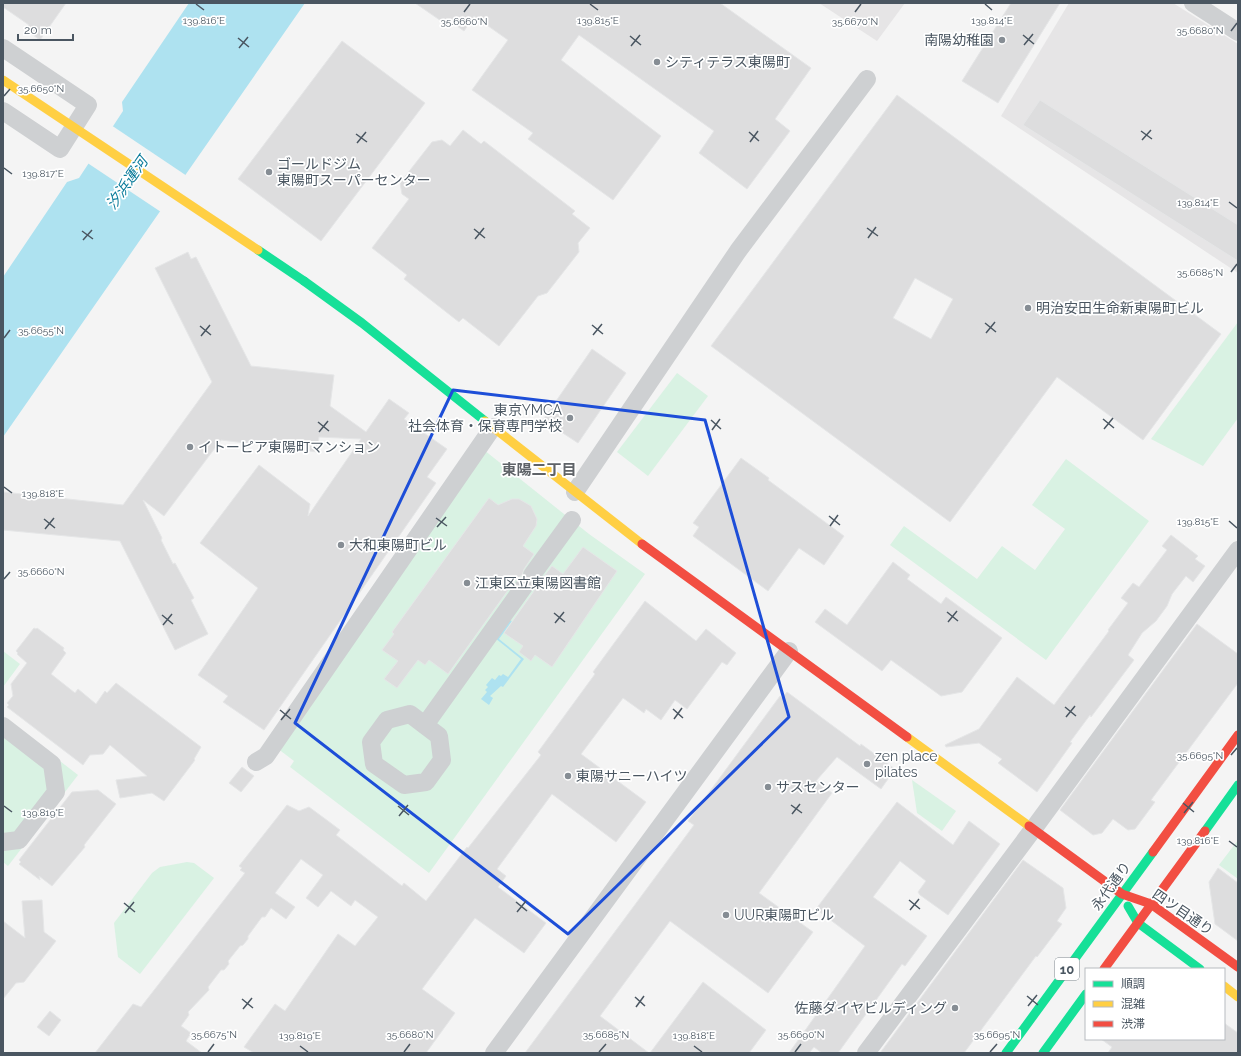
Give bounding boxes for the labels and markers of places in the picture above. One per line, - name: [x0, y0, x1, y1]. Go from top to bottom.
- place label: 南陽幼稚園: [924, 32, 994, 48]
- marker: 南陽幼稚園: [997, 35, 1007, 45]
- place label: シティテラス東陽町: [665, 54, 790, 70]
- marker: シティテラス東陽町: [652, 57, 662, 67]
- place label: ゴールドジム 東陽町スーパーセンター: [277, 156, 431, 188]
- marker: ゴールドジム 東陽町スーパーセンター: [264, 167, 274, 177]
- place label: 明治安田生命新東陽町ビル: [1036, 300, 1204, 316]
- marker: 明治安田生命新東陽町ビル: [1023, 303, 1033, 313]
- place label: 東京YMCA 社会体育・保育専門学校: [408, 402, 563, 434]
- marker: 東京YMCA 社会体育・保育専門学校: [565, 413, 575, 423]
- place label: イトーピア東陽町マンション: [198, 439, 380, 455]
- marker: イトーピア東陽町マンション: [185, 442, 195, 452]
- place label: 大和東陽町ビル: [349, 537, 447, 553]
- marker: 大和東陽町ビル: [336, 540, 346, 550]
- place label: 江東区立東陽図書館: [475, 575, 601, 591]
- marker: 江東区立東陽図書館: [462, 578, 472, 588]
- place label: zen place pilates: [875, 748, 938, 780]
- marker: zen place pilates: [862, 759, 872, 769]
- place label: 東陽サニーハイツ: [576, 768, 687, 784]
- marker: 東陽サニーハイツ: [563, 771, 573, 781]
- place label: サスセンター: [776, 779, 860, 795]
- marker: サスセンター: [763, 782, 773, 792]
- place label: UUR東陽町ビル: [734, 907, 834, 923]
- marker: UUR東陽町ビル: [721, 910, 731, 920]
- place label: 佐藤ダイヤビルディング: [794, 1000, 947, 1016]
- marker: 佐藤ダイヤビルディング: [950, 1003, 960, 1013]

